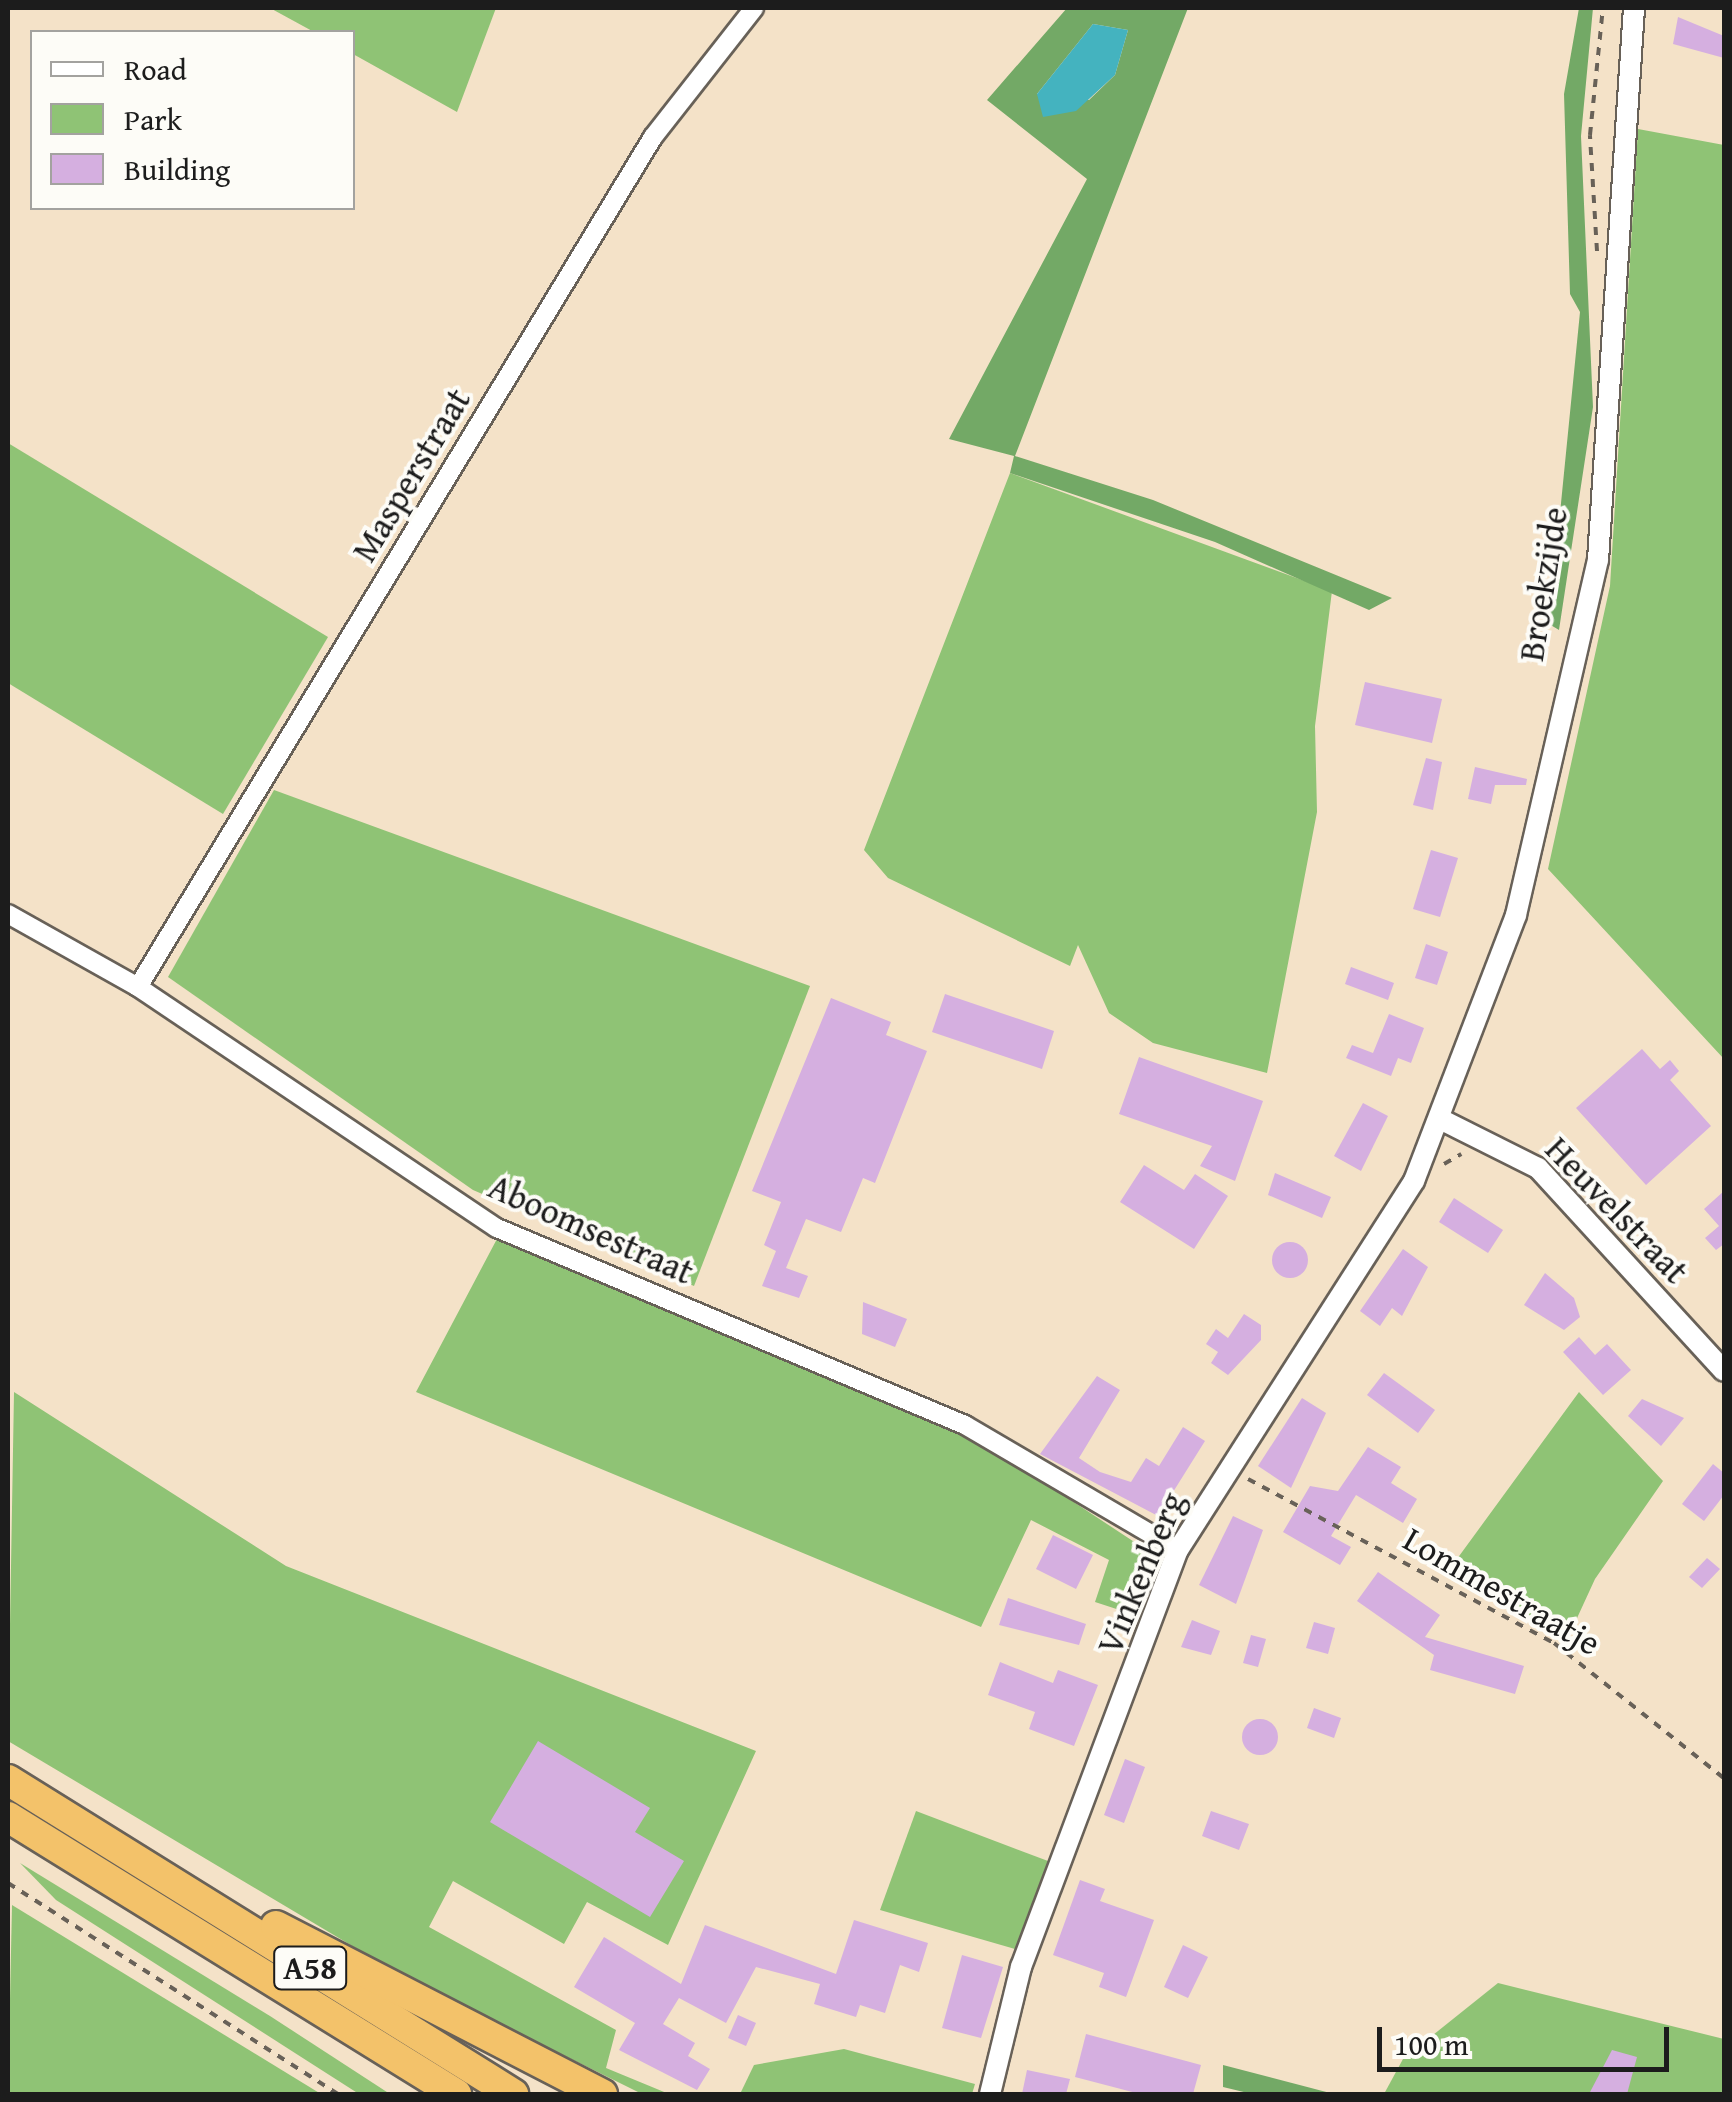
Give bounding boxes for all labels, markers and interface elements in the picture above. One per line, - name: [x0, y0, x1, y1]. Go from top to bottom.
- legend: [30, 30, 355, 210]
- text: Road: [124, 47, 187, 91]
- text: Park: [124, 97, 182, 141]
- text: Building: [124, 147, 230, 191]
- street label: Masperstraat: [343, 381, 479, 569]
- street label: Broekzijde: [1510, 504, 1576, 664]
- street label: Heuvelstraat: [1537, 1128, 1697, 1292]
- street label: Aboomsestraat: [482, 1165, 700, 1293]
- street label: Vinkenberg: [1088, 1486, 1194, 1660]
- street label: Lommestraatje: [1396, 1518, 1608, 1664]
- road number: A58: [272, 1941, 348, 1995]
- scale bar: [1382, 2007, 1674, 2069]
- text: 100 m: [1394, 2022, 1468, 2066]

